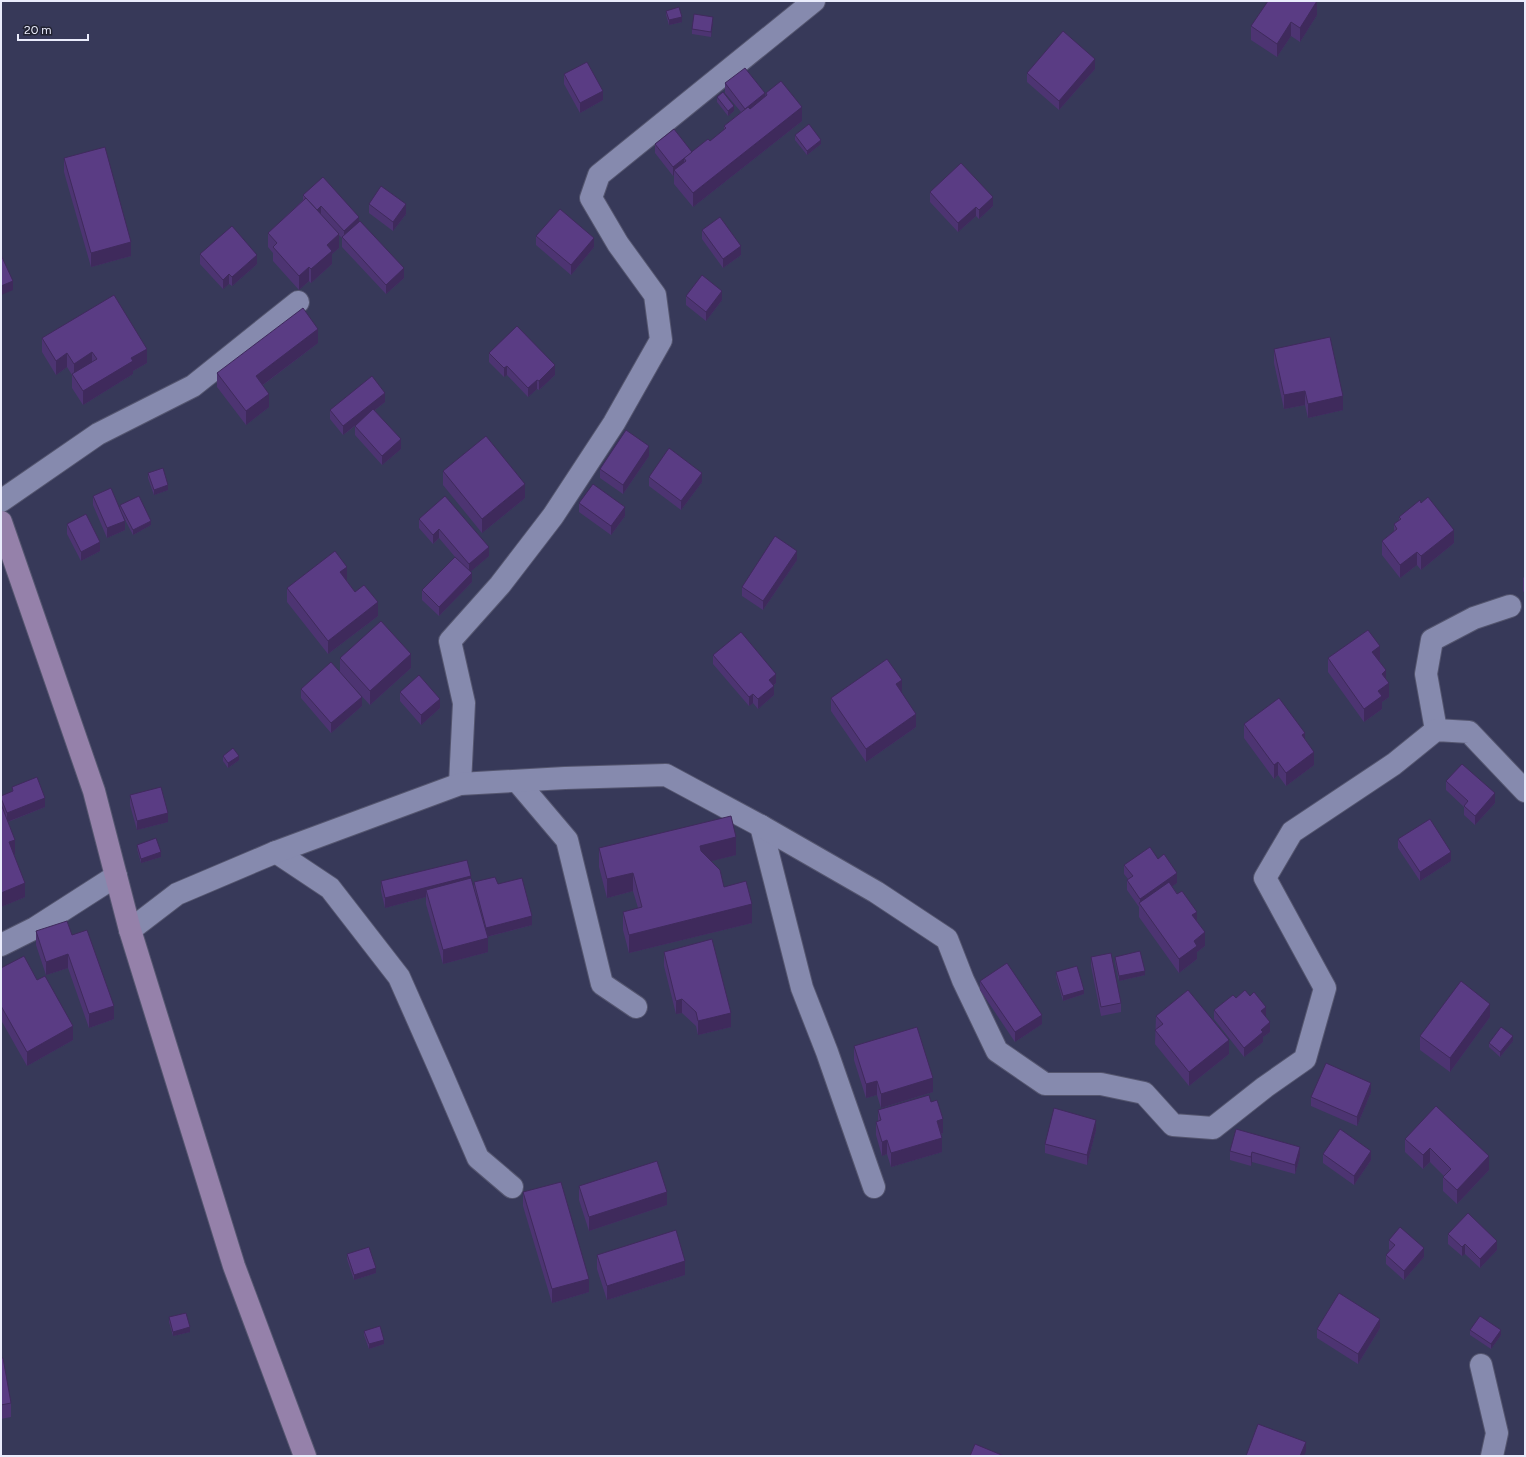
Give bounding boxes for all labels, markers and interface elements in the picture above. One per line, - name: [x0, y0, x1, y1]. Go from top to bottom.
- scale bar: [18, 16, 88, 42]
- text: 20 m: [24, 23, 52, 37]

